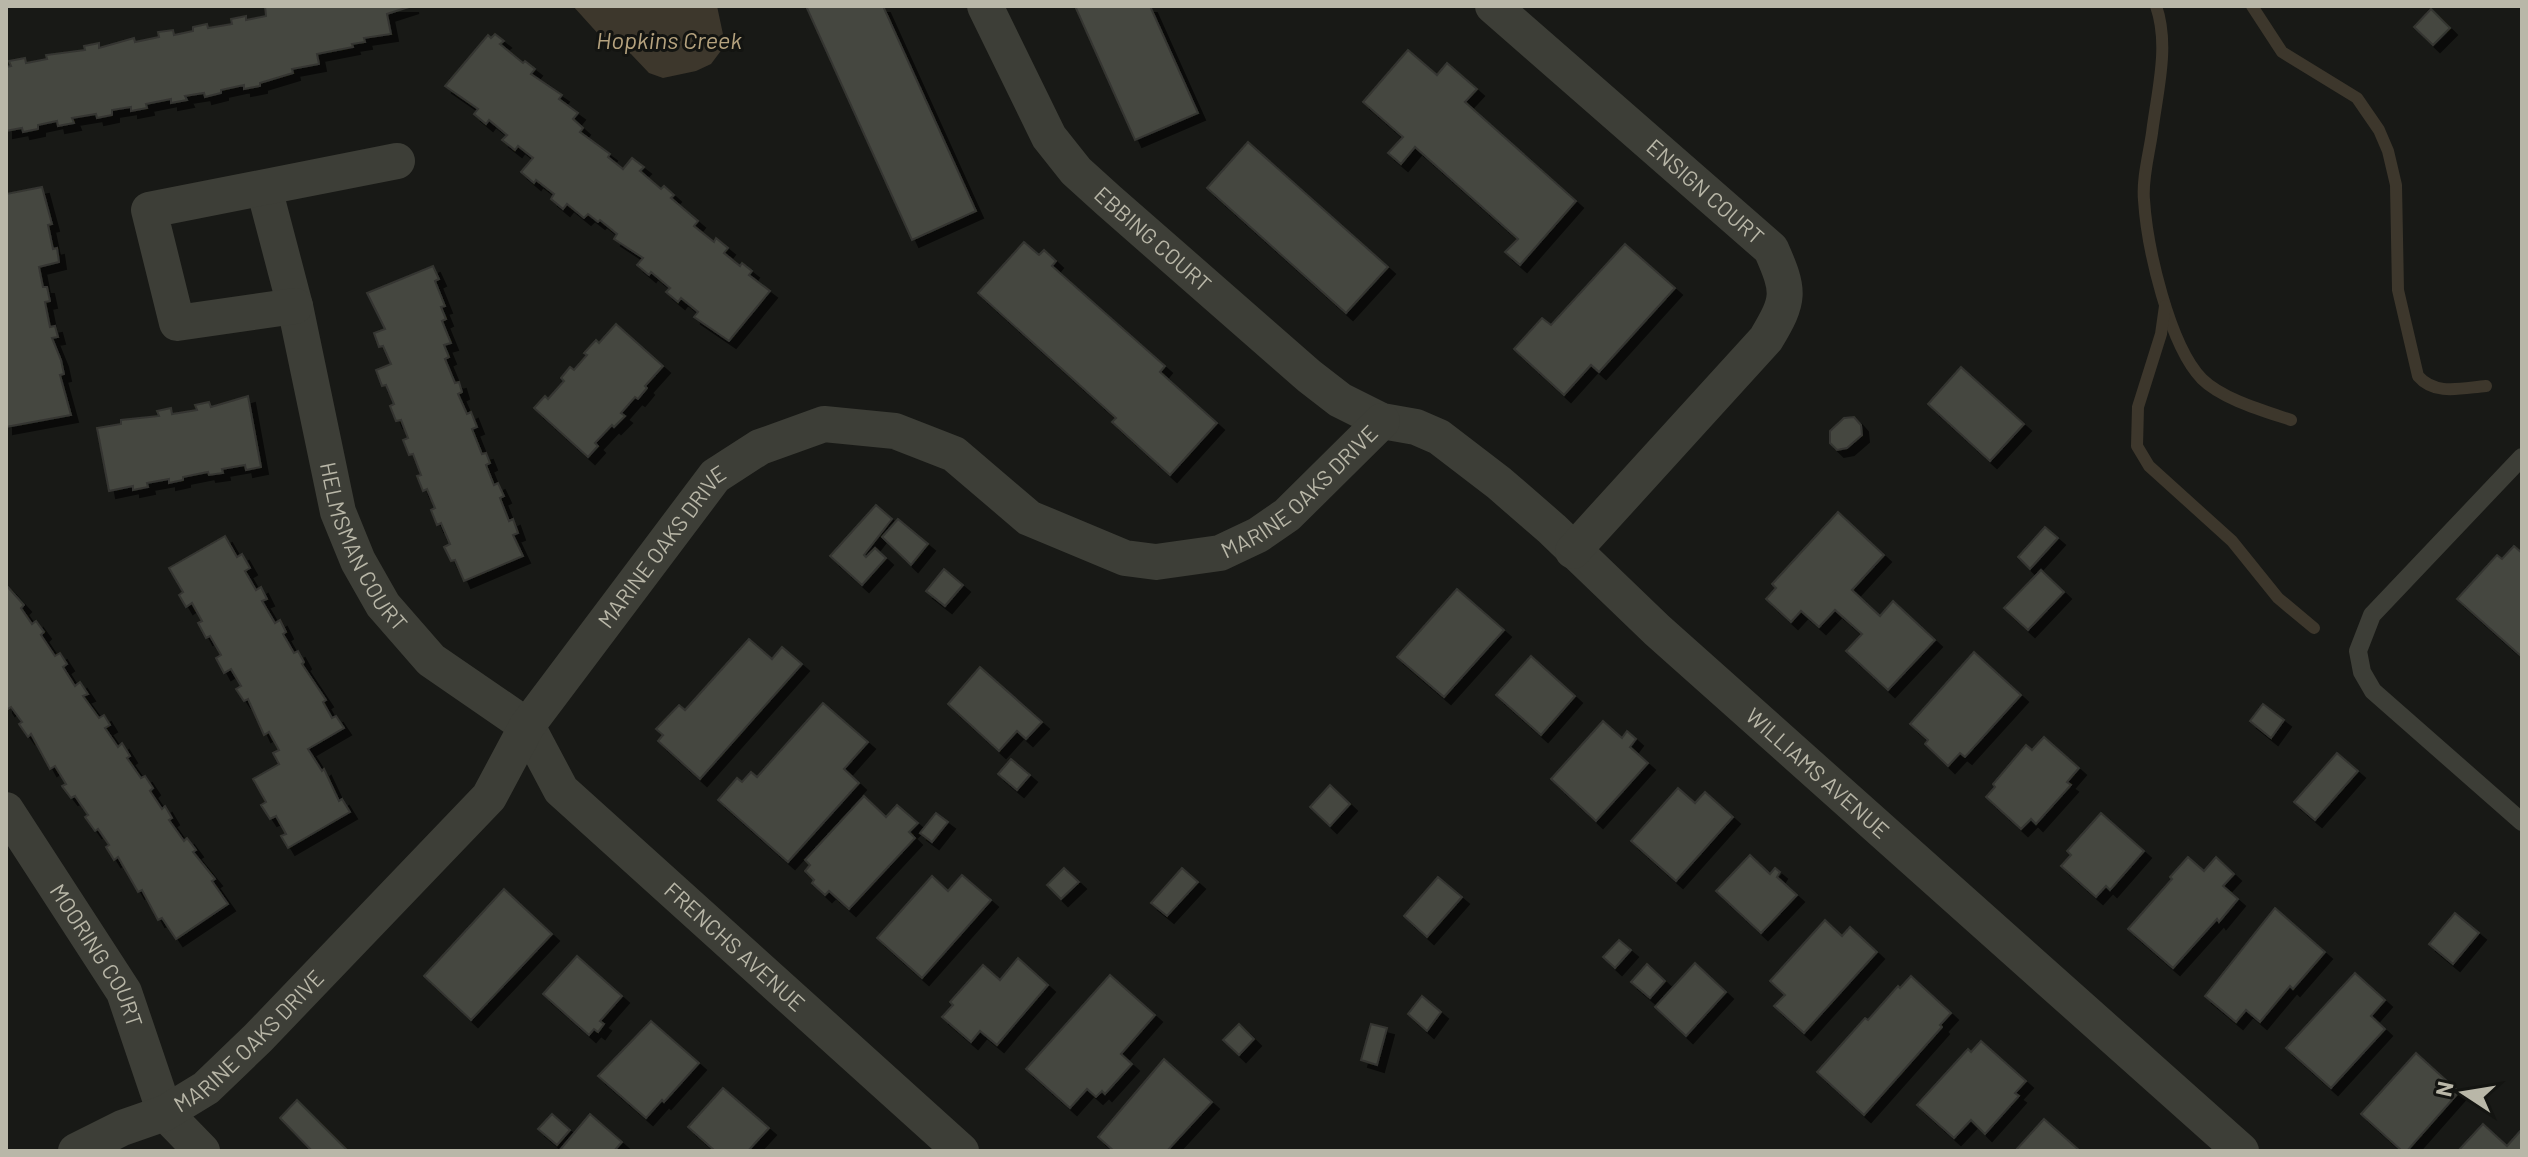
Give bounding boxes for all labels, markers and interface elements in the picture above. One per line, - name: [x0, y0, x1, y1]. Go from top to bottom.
- water label: Hopkins Creek: [596, 25, 742, 54]
- street label: ENSIGN COURT: [1642, 133, 1770, 249]
- street label: EBBING COURT: [1090, 180, 1217, 297]
- street label: MARINE OAKS DRIVE: [1216, 419, 1382, 563]
- street label: MARINE OAKS DRIVE: [592, 459, 730, 632]
- street label: HELMSMAN COURT: [316, 460, 413, 636]
- street label: WILLIAMS AVENUE: [1741, 702, 1895, 843]
- street label: FRENCHS AVENUE: [660, 876, 811, 1016]
- street label: MOORING COURT: [45, 879, 149, 1030]
- street label: MARINE OAKS DRIVE: [168, 964, 328, 1117]
- north arrow: [2424, 1053, 2504, 1133]
- text: N: [2429, 1079, 2458, 1098]

